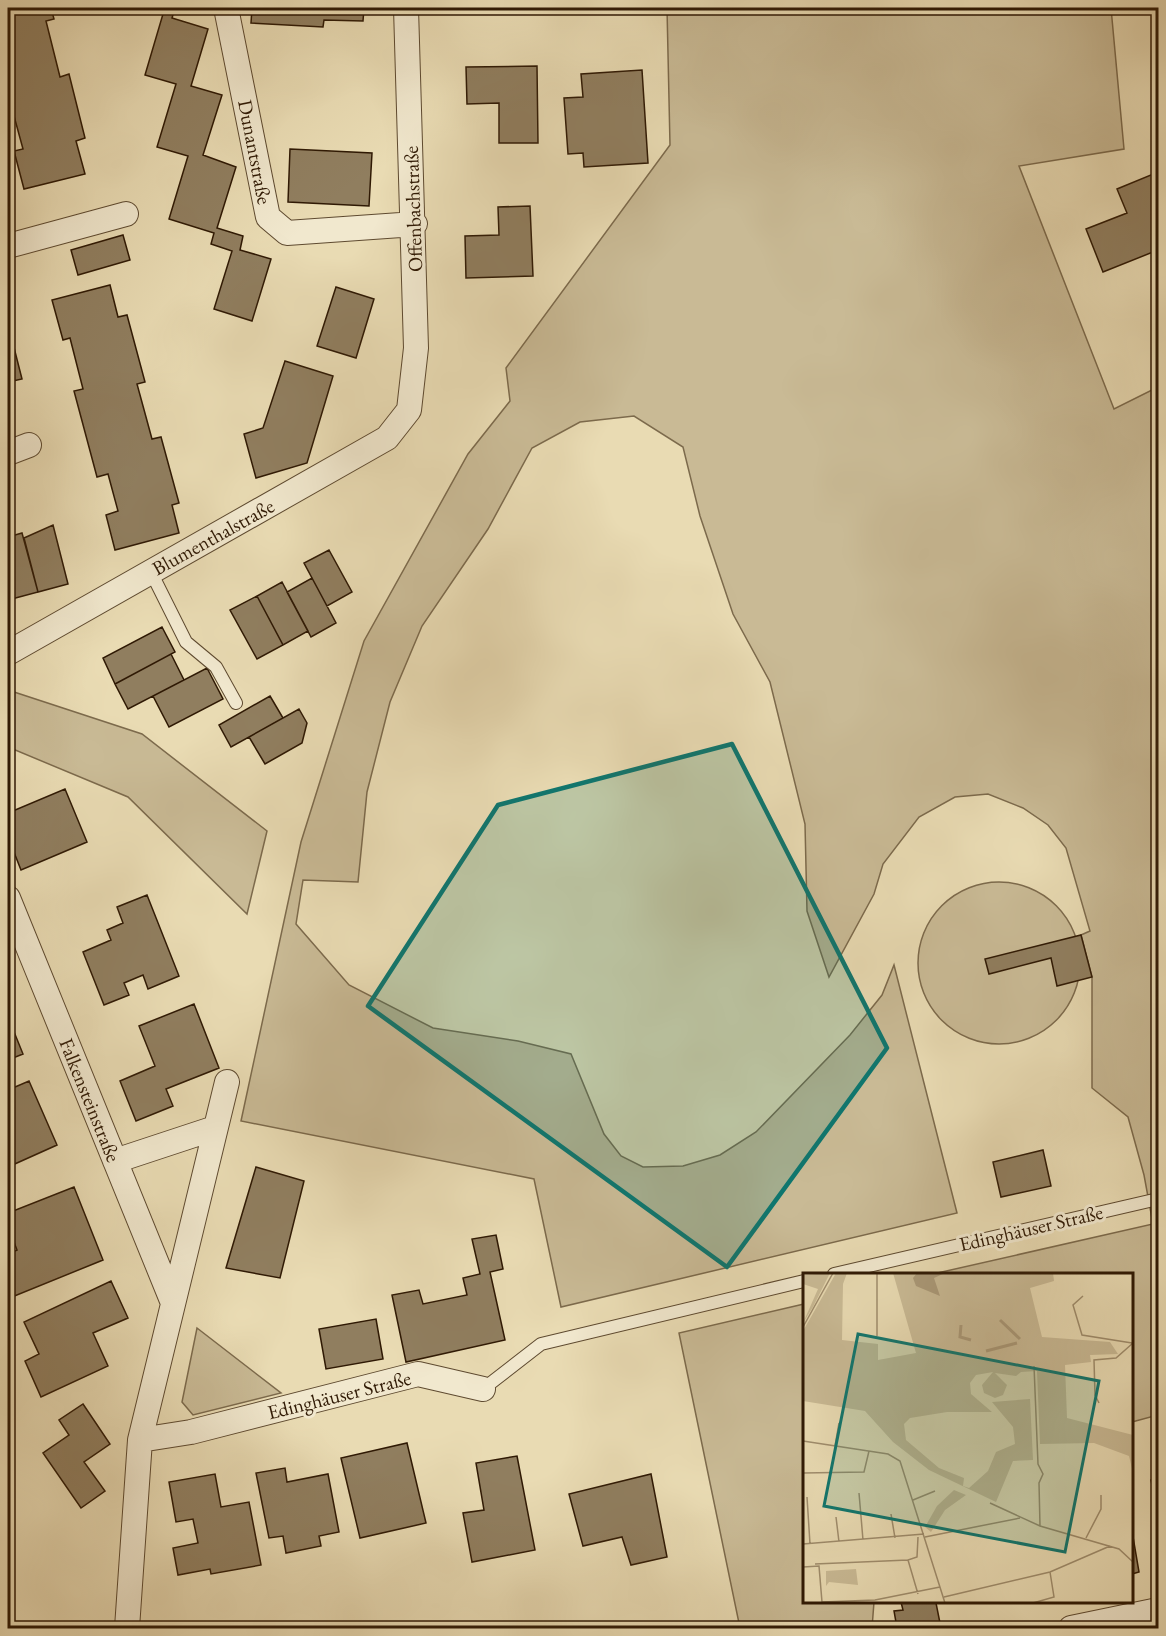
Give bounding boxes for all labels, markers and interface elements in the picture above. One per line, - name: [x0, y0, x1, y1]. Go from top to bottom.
- street label: Dunantstraße: [232, 97, 278, 207]
- street label: Offenbachstraße: [398, 145, 428, 273]
- street label: Blumenthalstraße: [147, 493, 279, 581]
- street label: Falkensteinstraße: [53, 1034, 127, 1166]
- street label: Edinghäuser Straße: [956, 1199, 1106, 1257]
- inset map: [803, 1273, 1133, 1603]
- street label: Edinghäuser Straße: [265, 1365, 414, 1425]

